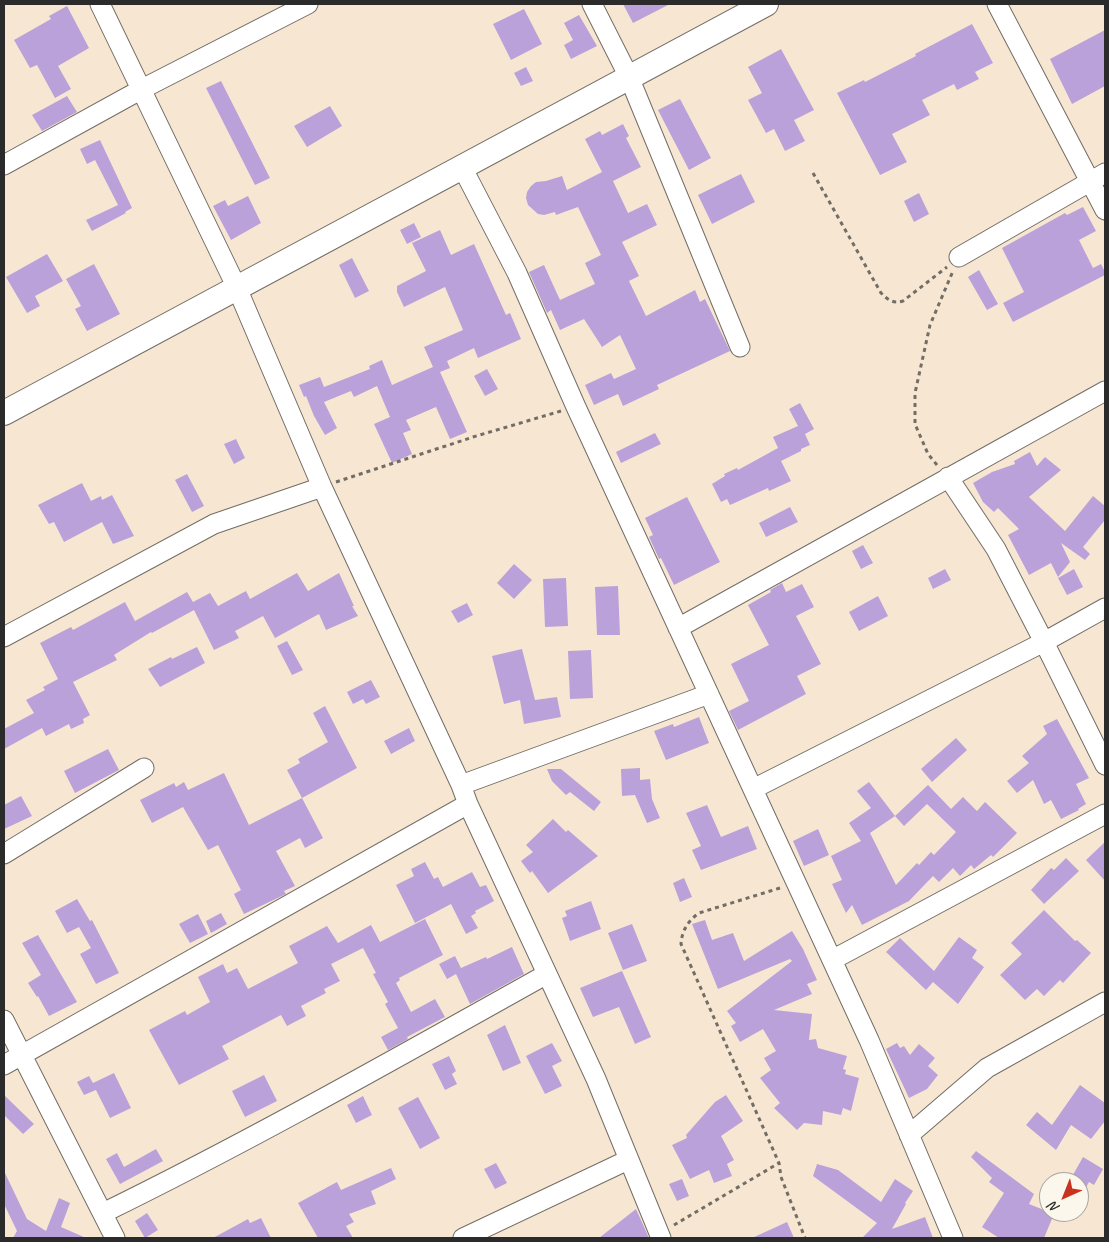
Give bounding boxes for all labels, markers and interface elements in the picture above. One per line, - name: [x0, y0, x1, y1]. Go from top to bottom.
- north arrow: [1039, 1172, 1089, 1222]
- text: N: [1045, 1198, 1063, 1217]

